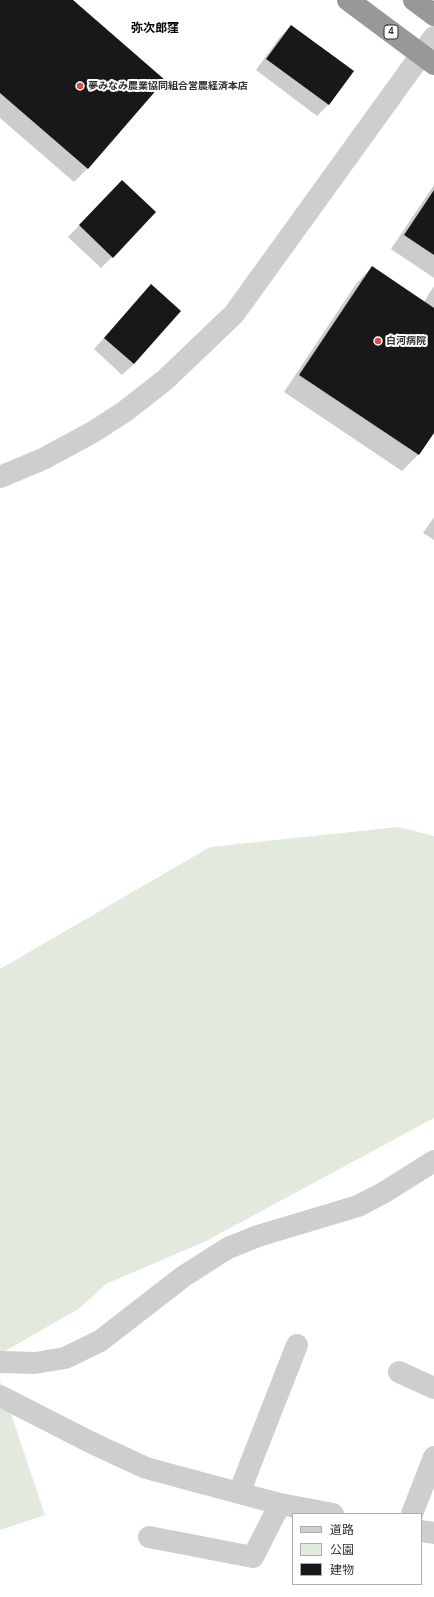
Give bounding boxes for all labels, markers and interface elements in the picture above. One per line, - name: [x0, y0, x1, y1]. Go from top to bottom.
- district label: 弥次郎窪: [131, 22, 179, 36]
- road number: 4: [384, 25, 398, 39]
- place label: 夢みなみ農業協同組合営農経済本店: [88, 80, 248, 92]
- marker: 夢みなみ農業協同組合営農経済本店: [75, 81, 85, 91]
- place label: 白河病院: [386, 335, 426, 347]
- marker: 白河病院: [373, 336, 383, 346]
- legend: [292, 1513, 422, 1585]
- text: 道路: [330, 1522, 354, 1538]
- text: 公園: [330, 1542, 354, 1558]
- text: 建物: [330, 1562, 354, 1578]

